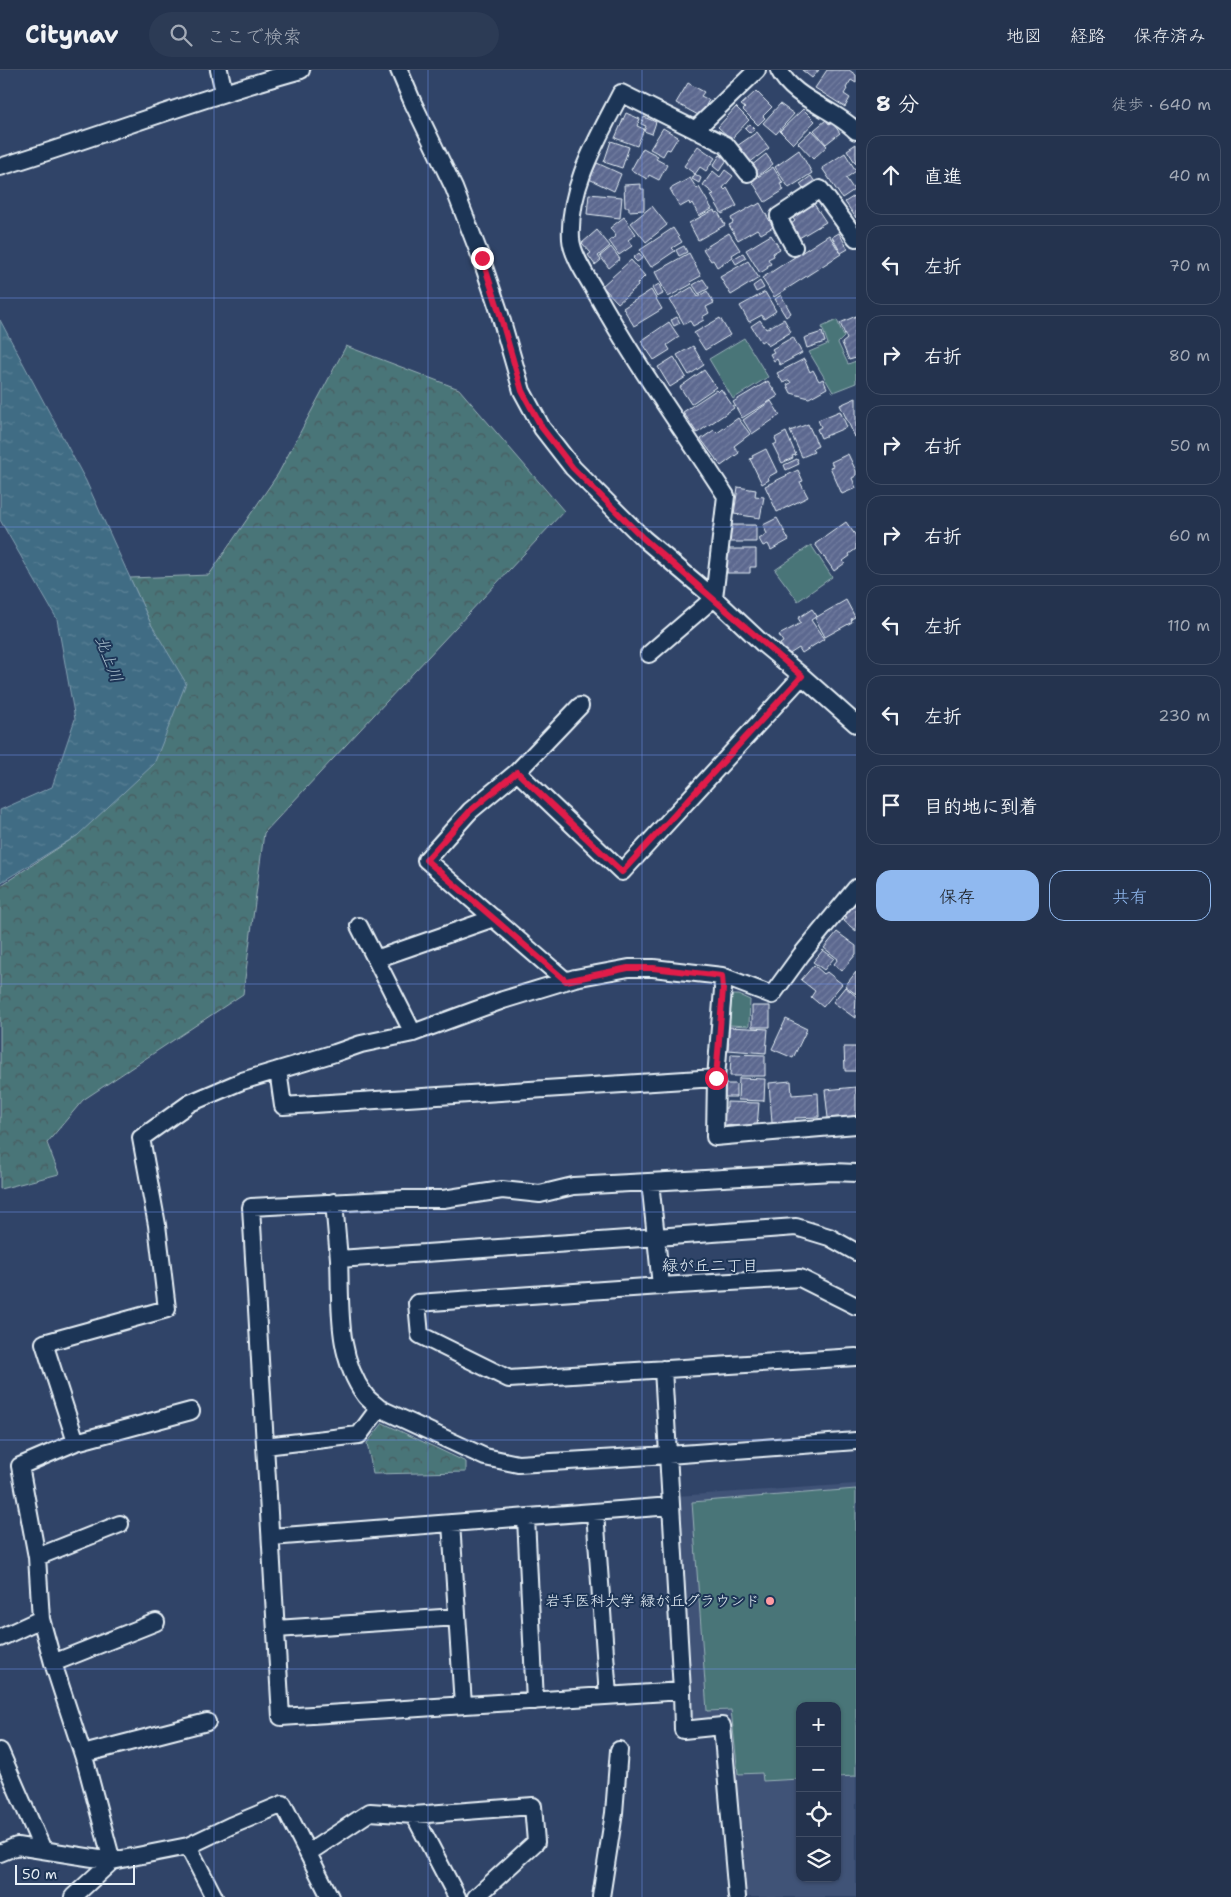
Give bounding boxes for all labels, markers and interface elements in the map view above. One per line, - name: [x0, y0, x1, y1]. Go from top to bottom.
- search box: [149, 12, 499, 57]
- text: Citynav: [25, 19, 119, 51]
- icon: search: [167, 21, 195, 49]
- text: ここで検索: [207, 24, 302, 49]
- text: 地図: [1006, 24, 1042, 48]
- text: 経路: [1070, 24, 1106, 48]
- text: 保存済み: [1134, 24, 1206, 48]
- text: 8 分: [876, 90, 919, 118]
- text: 徒歩 · 640 m: [1111, 94, 1211, 115]
- icon: ahead: [877, 161, 905, 189]
- text: 直進: [924, 164, 962, 189]
- text: 40 m: [1168, 165, 1210, 186]
- route end: [471, 247, 494, 270]
- icon: left: [877, 251, 905, 279]
- text: 左折: [924, 254, 962, 279]
- text: 70 m: [1169, 255, 1210, 276]
- icon: right: [877, 341, 905, 369]
- text: 右折: [924, 344, 962, 369]
- text: 80 m: [1169, 345, 1210, 366]
- icon: right: [877, 431, 905, 459]
- text: 右折: [924, 434, 962, 459]
- text: 50 m: [1170, 435, 1210, 456]
- icon: right: [877, 521, 905, 549]
- text: 右折: [924, 524, 962, 549]
- text: 60 m: [1169, 525, 1210, 546]
- icon: left: [877, 611, 905, 639]
- text: 左折: [924, 614, 962, 639]
- text: 110 m: [1167, 615, 1210, 636]
- water label: 北上川: [91, 633, 127, 685]
- icon: left: [877, 701, 905, 729]
- text: 左折: [924, 704, 962, 729]
- text: 230 m: [1158, 705, 1210, 726]
- icon: arrive: [877, 791, 905, 819]
- text: 目的地に到着: [924, 794, 1038, 819]
- button: 保存: [876, 870, 1039, 921]
- button: 共有: [1049, 870, 1211, 921]
- route start: [705, 1067, 728, 1090]
- district label: 緑が丘二丁目: [662, 1255, 758, 1276]
- place label: 岩手医科大学 緑が丘グラウンド: [545, 1591, 760, 1611]
- marker: 岩手医科大学 緑が丘グラウンド: [764, 1595, 776, 1607]
- map controls: [796, 1702, 841, 1882]
- button: +: [796, 1702, 841, 1747]
- button: −: [796, 1747, 841, 1792]
- button: locate: [796, 1792, 841, 1837]
- button: layers: [796, 1837, 841, 1882]
- scale bar: [15, 1862, 135, 1885]
- text: 50 m: [22, 1865, 57, 1883]

